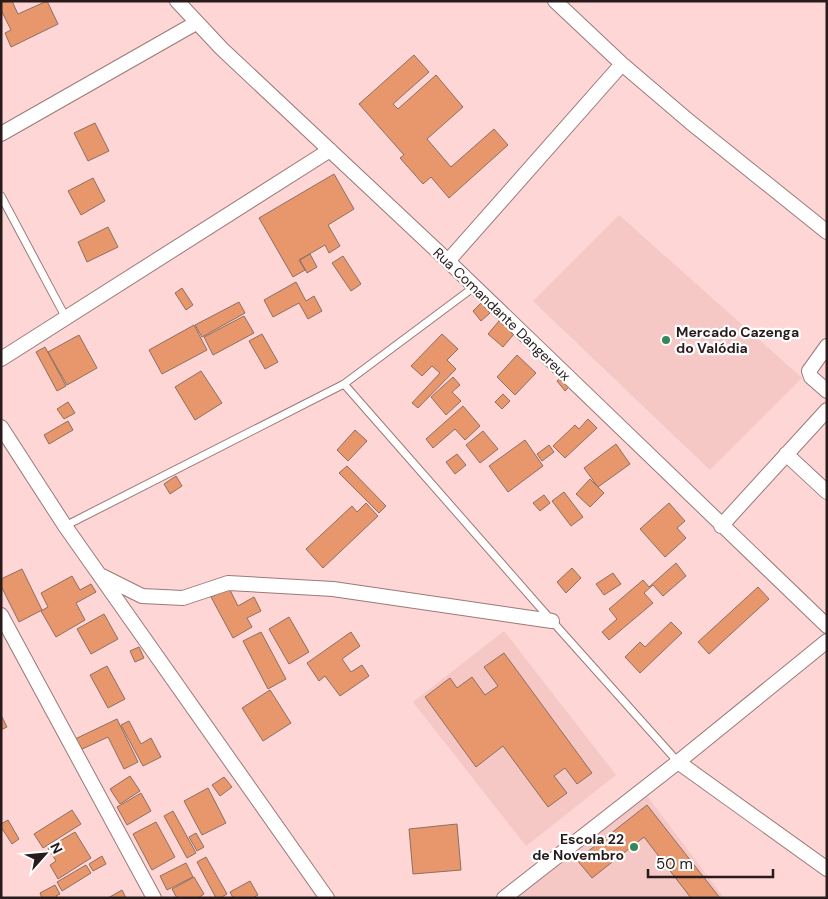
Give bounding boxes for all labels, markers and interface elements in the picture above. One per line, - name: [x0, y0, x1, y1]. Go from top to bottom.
- street label: Rua Comandante Dangereux: [430, 244, 575, 384]
- place label: Mercado Cazenga do Valódia: [676, 323, 799, 357]
- marker: Mercado Cazenga do Valódia: [660, 334, 672, 346]
- north arrow: [20, 829, 70, 879]
- place label: Escola 22 de Novembro: [532, 830, 624, 864]
- text: N: [46, 839, 67, 857]
- marker: Escola 22 de Novembro: [628, 841, 640, 853]
- scale bar: [648, 846, 773, 878]
- text: 50 m: [656, 854, 693, 874]

